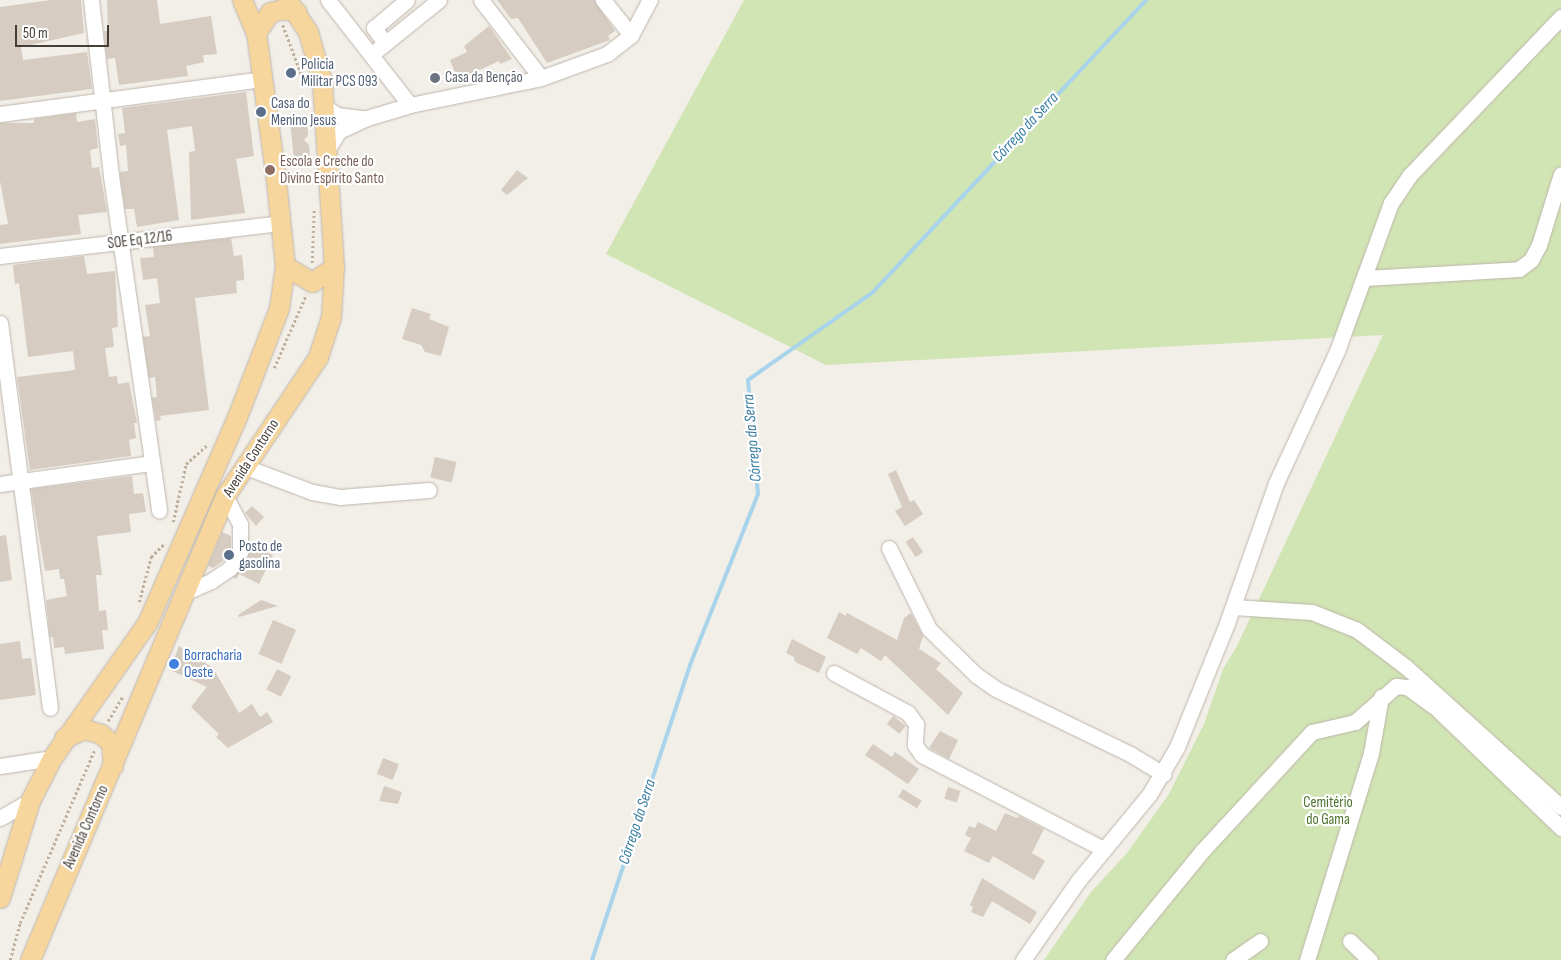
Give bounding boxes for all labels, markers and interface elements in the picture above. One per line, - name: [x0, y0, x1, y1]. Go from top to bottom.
- scale bar: [18, 15, 111, 47]
- text: 50 m: [23, 24, 48, 43]
- place label: Policia Militar PCS 093: [301, 55, 378, 90]
- marker: Policia Militar PCS 093: [285, 67, 297, 79]
- place label: Casa da Benção: [445, 69, 523, 87]
- marker: Casa da Benção: [429, 72, 441, 84]
- water label: Córrego da Serra: [989, 89, 1063, 167]
- place label: Casa do Menino Jesus: [271, 94, 336, 129]
- marker: Casa do Menino Jesus: [255, 106, 267, 118]
- place label: Escola e Creche do Divino Espírito Santo: [280, 152, 384, 187]
- marker: Escola e Creche do Divino Espírito Santo: [264, 164, 276, 176]
- street label: SOE Eq 12/16: [107, 227, 173, 253]
- water label: Córrego da Serra: [740, 393, 766, 483]
- street label: Avenida Contorno: [219, 416, 283, 500]
- place label: Posto de gasolina: [239, 537, 282, 572]
- marker: Posto de gasolina: [223, 549, 235, 561]
- place label: Borracharia Oeste: [184, 646, 242, 681]
- marker: Borracharia Oeste: [168, 658, 180, 670]
- water label: Córrego da Serra: [615, 777, 661, 867]
- street label: Avenida Contorno: [60, 783, 112, 871]
- park label: Cemitério do Gama: [1303, 793, 1353, 828]

